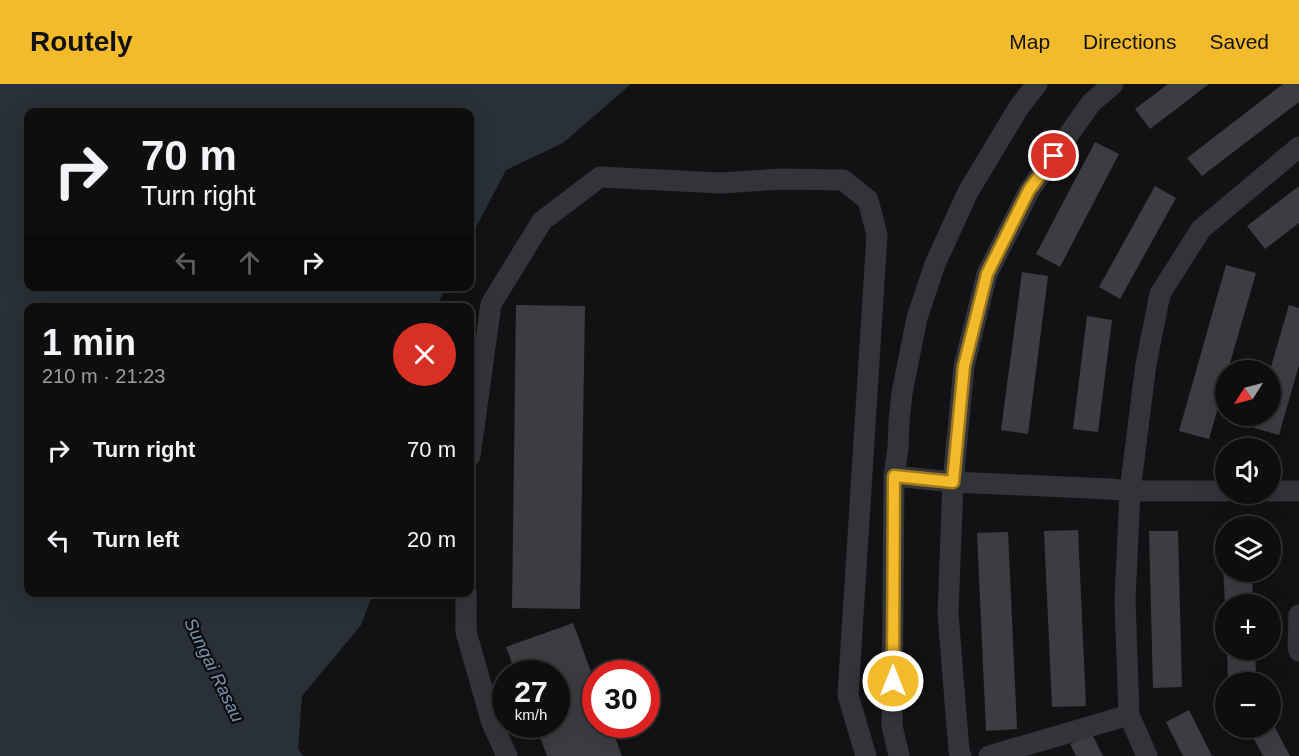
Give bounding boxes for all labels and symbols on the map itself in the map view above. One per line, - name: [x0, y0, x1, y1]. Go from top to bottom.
- pin: [1028, 130, 1079, 181]
- north arrow: [1215, 360, 1281, 426]
- water label: Sungai Rasau: [180, 615, 248, 725]
- position arrow: [861, 649, 925, 713]
- speed limit sign: 30: [582, 660, 660, 738]

